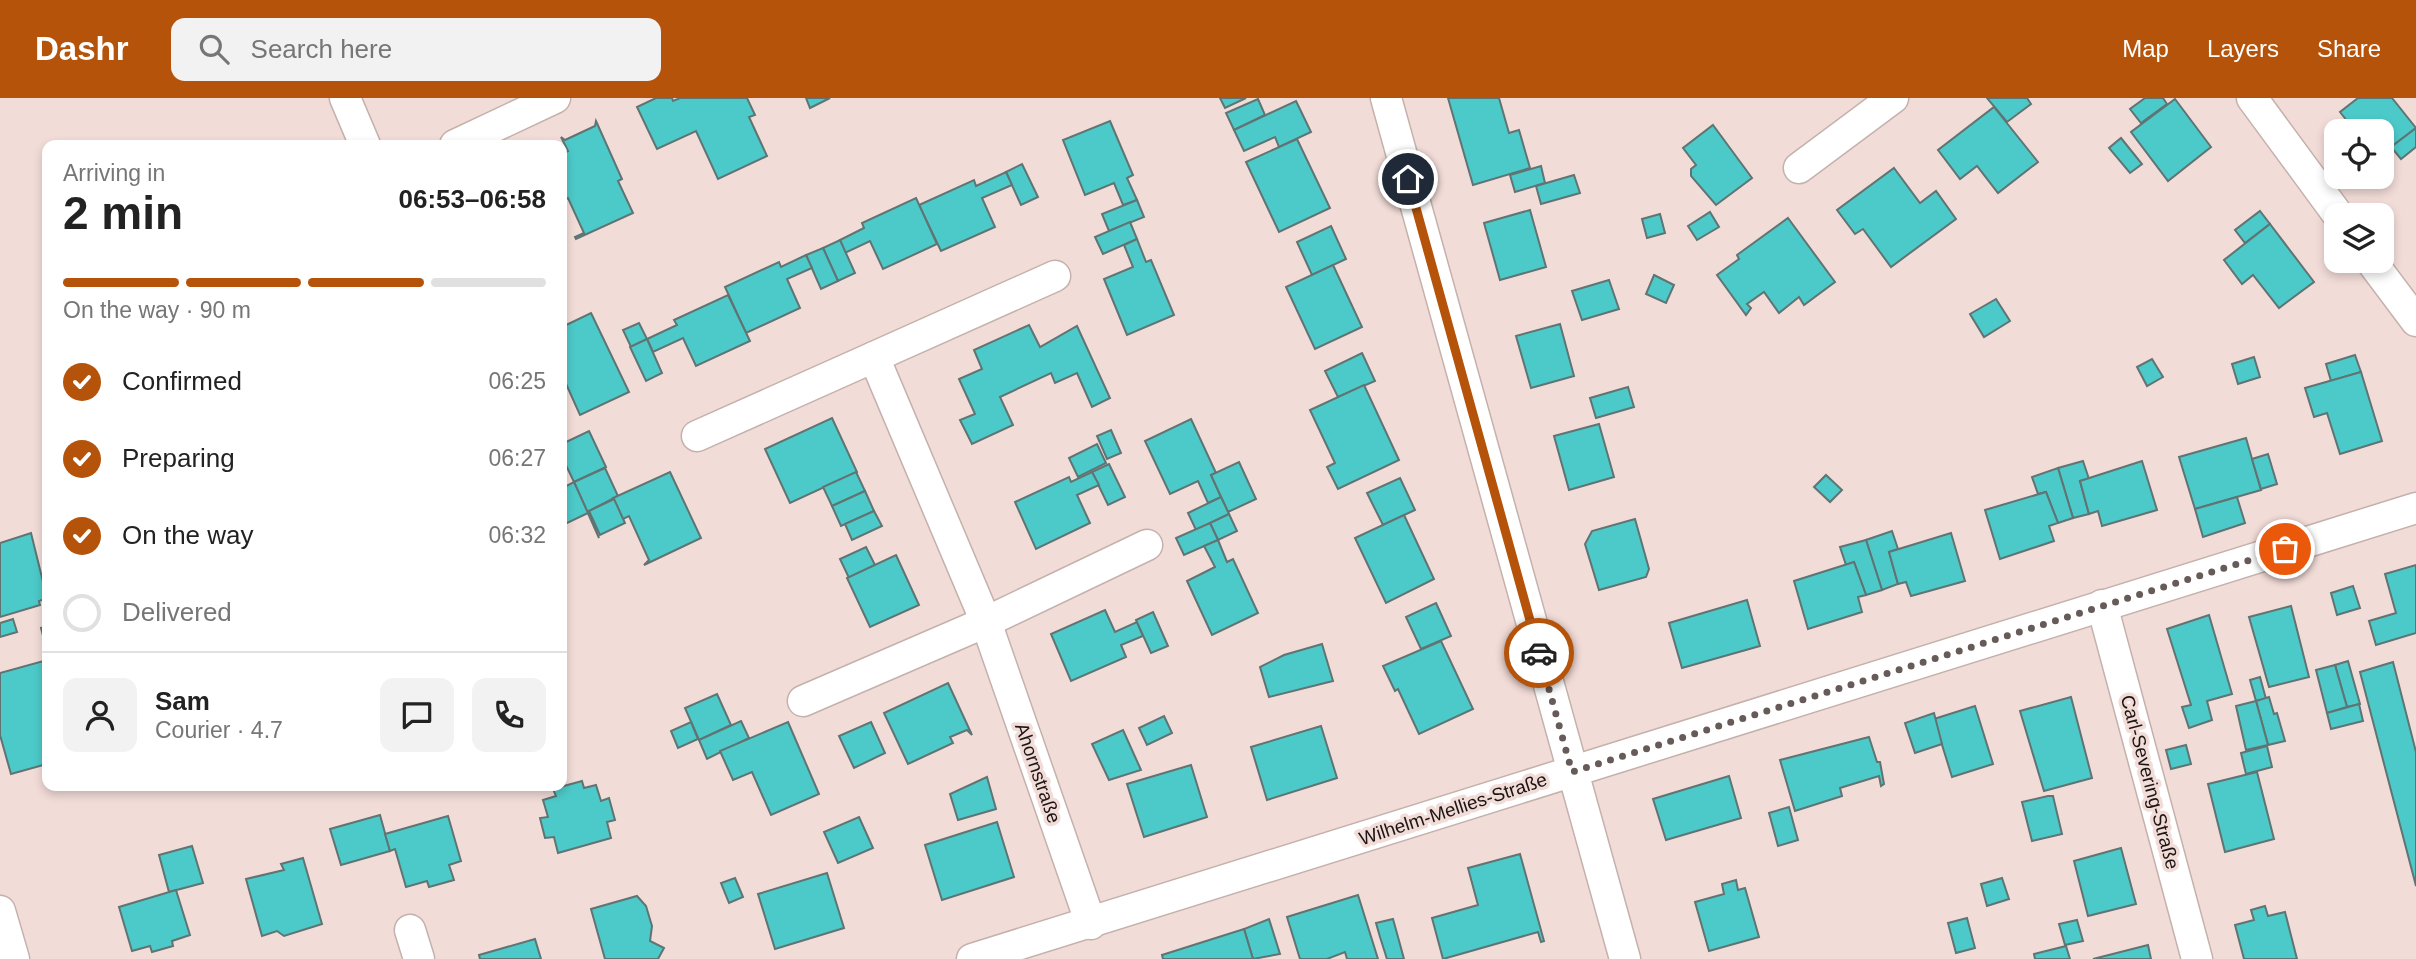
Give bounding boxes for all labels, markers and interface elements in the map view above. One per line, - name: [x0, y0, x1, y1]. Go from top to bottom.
- search box: [171, 18, 661, 81]
- text: Dashr: [35, 30, 129, 67]
- icon: search: [195, 30, 233, 68]
- text: Search here: [251, 34, 392, 64]
- text: Map: [2122, 35, 2169, 62]
- text: Layers: [2207, 35, 2279, 62]
- text: Share: [2317, 35, 2381, 62]
- map controls: [2324, 119, 2394, 273]
- button: locate: [2324, 119, 2394, 189]
- pin: [1378, 149, 1438, 209]
- text: Arriving in: [63, 160, 165, 186]
- icon: home: [1389, 160, 1427, 198]
- text: 06:53–06:58: [399, 184, 546, 214]
- text: 2 min: [63, 187, 183, 239]
- button: layers: [2324, 203, 2394, 273]
- text: On the way · 90 m: [63, 297, 251, 323]
- icon: check: [63, 363, 101, 401]
- text: Confirmed: [122, 366, 242, 396]
- text: 06:25: [488, 368, 546, 394]
- icon: check: [63, 440, 101, 478]
- text: Preparing: [122, 443, 235, 473]
- text: 06:27: [488, 445, 546, 471]
- icon: check: [63, 517, 101, 555]
- pin: [2255, 519, 2315, 579]
- text: On the way: [122, 520, 254, 550]
- text: 06:32: [488, 522, 546, 548]
- icon: bag: [2266, 530, 2304, 568]
- text: Delivered: [122, 597, 232, 627]
- courier: [1504, 618, 1574, 688]
- icon: car: [1520, 634, 1558, 672]
- button: person: [63, 678, 137, 752]
- button: chat: [380, 678, 454, 752]
- button: phone: [472, 678, 546, 752]
- text: Sam: [155, 686, 210, 716]
- street label: Carl-Severing-Straße: [2117, 693, 2183, 871]
- text: Courier · 4.7: [155, 717, 283, 743]
- street label: Ahornstraße: [1011, 720, 1065, 826]
- street label: Wilhelm-Mellies-Straße: [1356, 769, 1550, 849]

